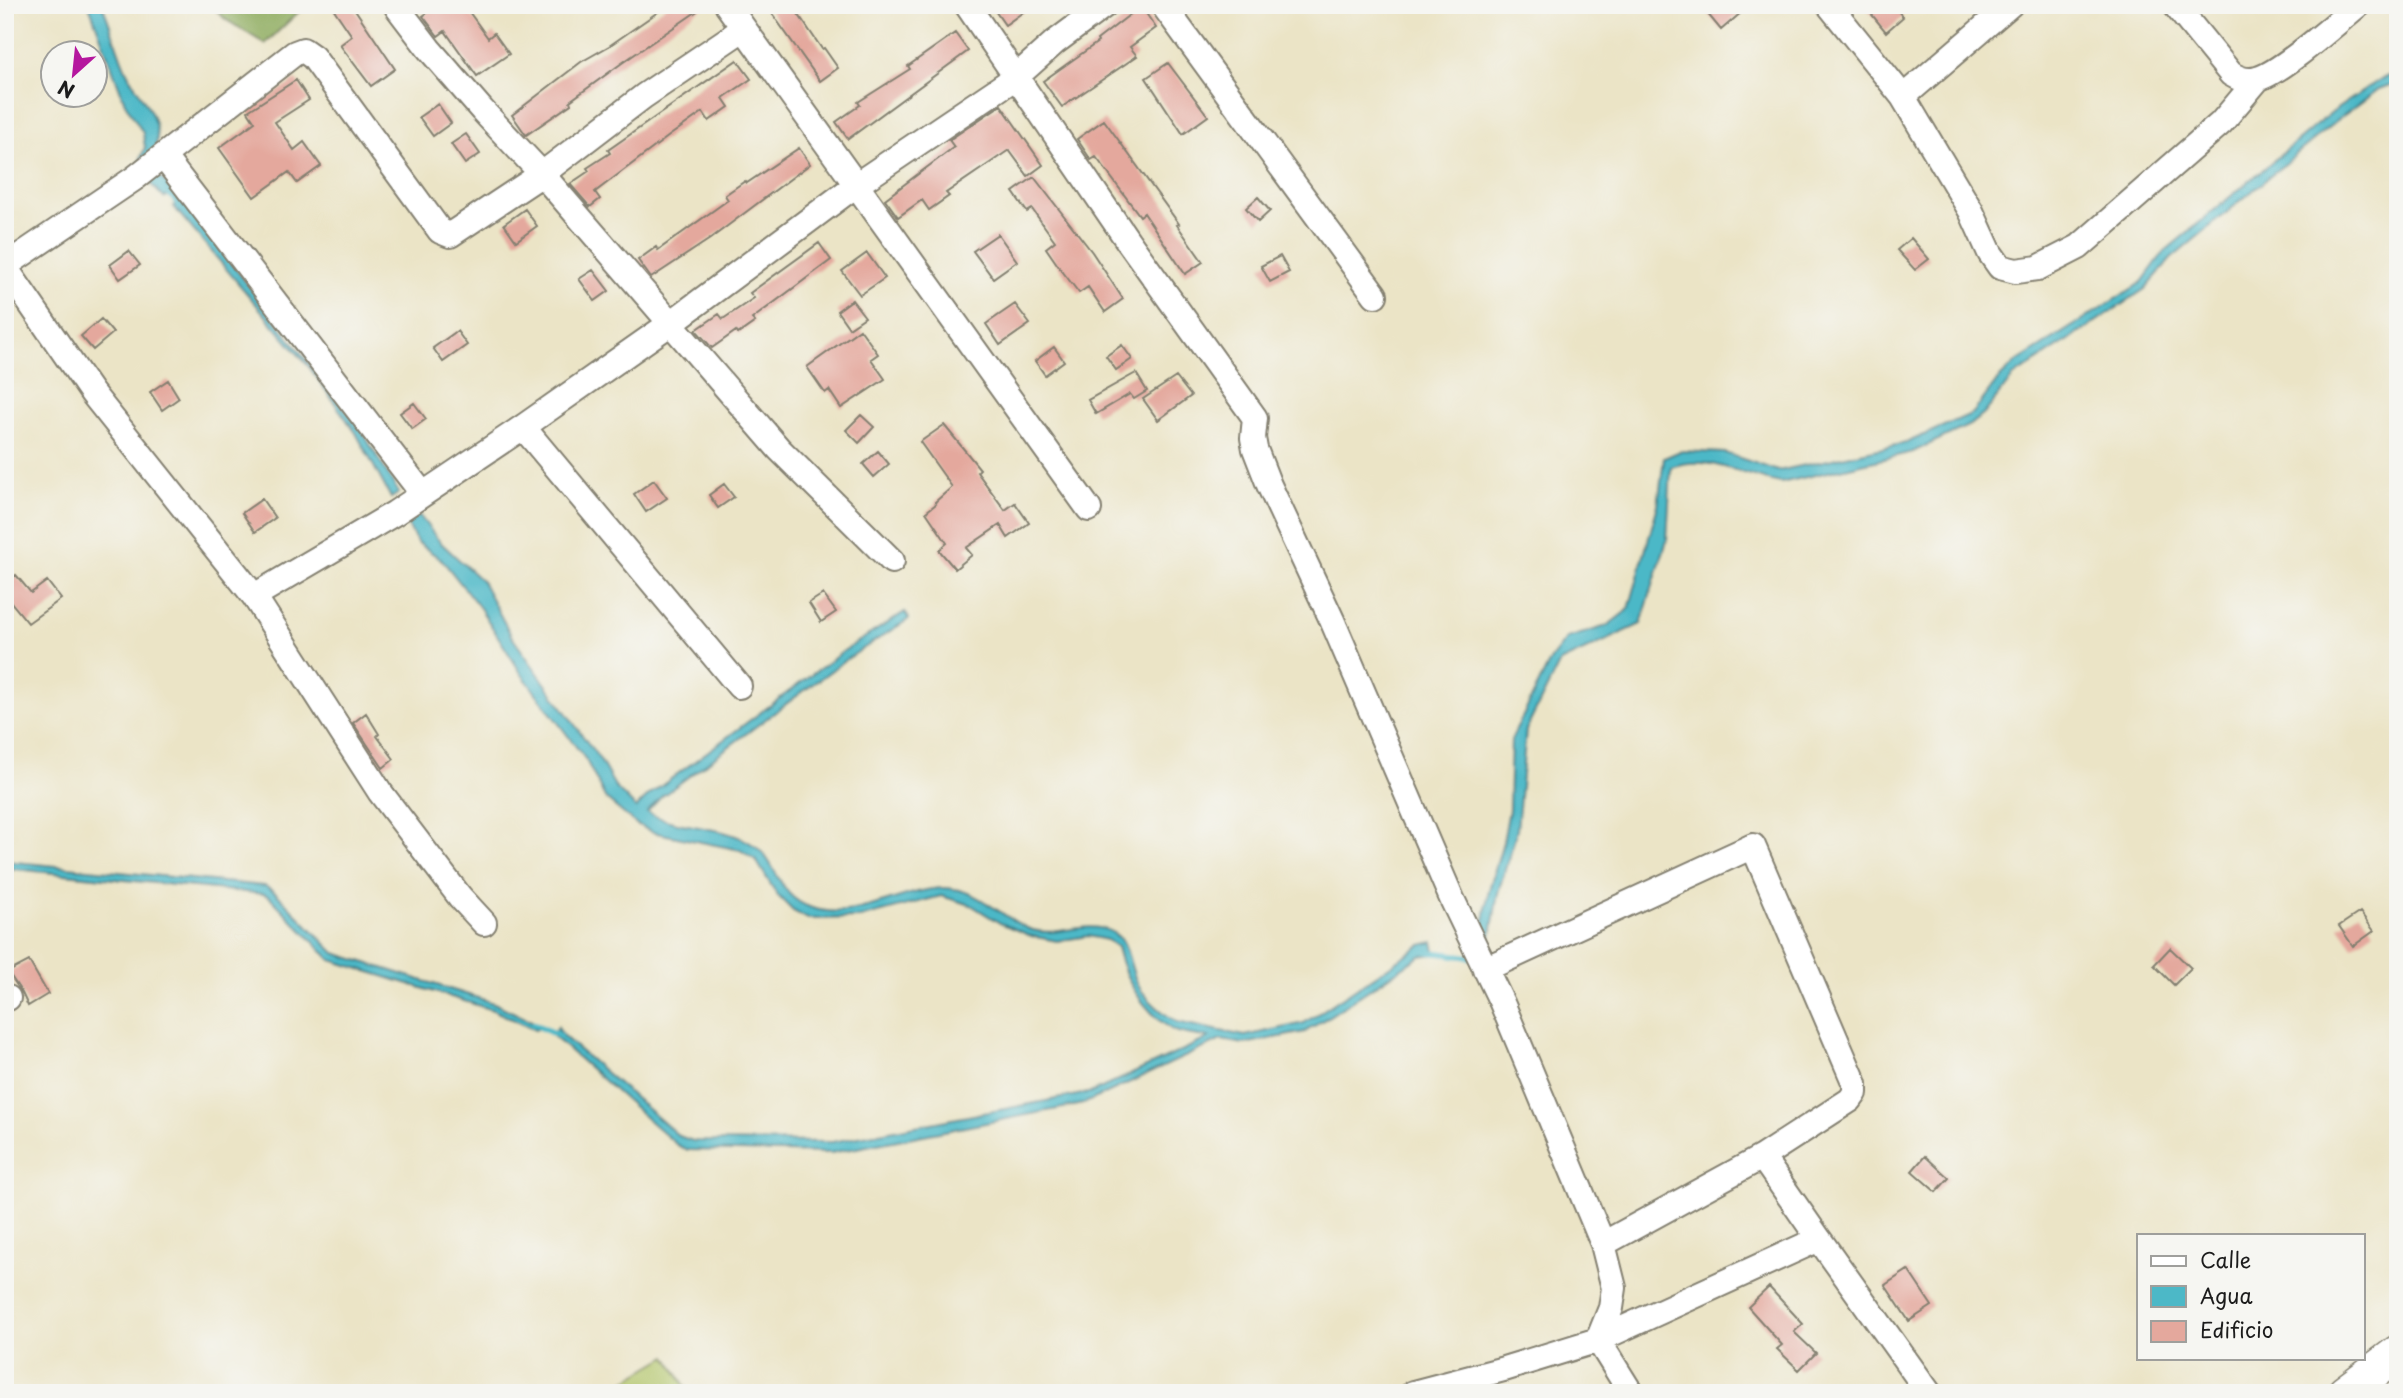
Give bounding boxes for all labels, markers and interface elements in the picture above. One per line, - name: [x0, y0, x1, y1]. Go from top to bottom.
- north arrow: [38, 38, 108, 108]
- text: N: [53, 74, 79, 106]
- legend: [2137, 1234, 2364, 1360]
- text: Calle: [2200, 1243, 2251, 1275]
- text: Agua: [2200, 1279, 2253, 1311]
- text: Edificio: [2200, 1313, 2273, 1345]

